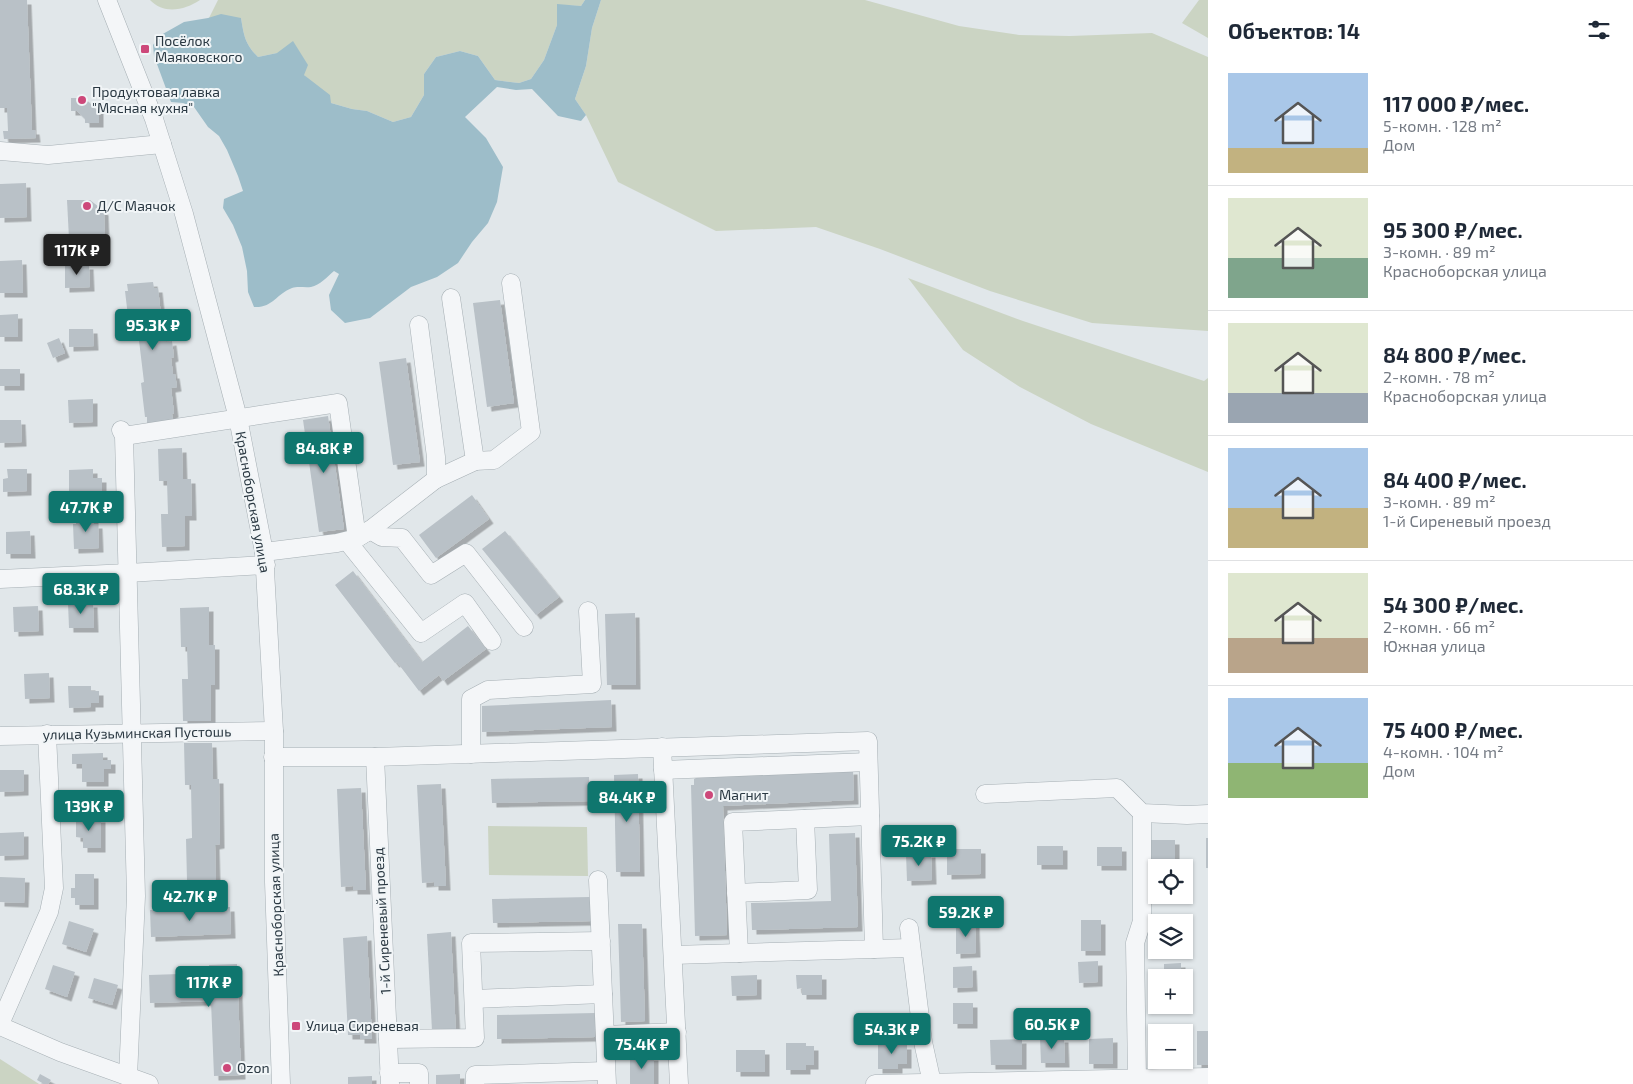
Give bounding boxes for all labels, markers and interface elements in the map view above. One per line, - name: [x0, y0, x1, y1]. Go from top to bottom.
- icon: filters: [1585, 16, 1613, 44]
- text: Объектов: 14: [1228, 18, 1360, 43]
- place label: Посёлок Маяковского: [155, 32, 242, 65]
- marker: Посёлок Маяковского: [139, 43, 151, 55]
- place label: Продуктовая лавка "Мясная кухня": [92, 83, 220, 116]
- text: 117 000 ₽/мес.: [1383, 91, 1529, 116]
- icon: home: [1268, 93, 1328, 153]
- marker: Продуктовая лавка "Мясная кухня": [76, 94, 88, 106]
- text: 5-комн. · 128 m²: [1383, 116, 1502, 135]
- text: Дом: [1383, 135, 1415, 154]
- place label: Д/С Маячок: [97, 197, 176, 214]
- marker: Д/С Маячок: [81, 200, 93, 212]
- text: 95 300 ₽/мес.: [1383, 217, 1523, 242]
- icon: home: [1268, 218, 1328, 278]
- pin: 117K ₽: [36, 234, 118, 276]
- text: 117K ₽: [54, 240, 100, 259]
- text: 3-комн. · 89 m²: [1383, 242, 1496, 261]
- text: Красноборская улица: [1383, 261, 1547, 280]
- pin: 95.3K ₽: [107, 308, 199, 351]
- text: 95.3K ₽: [126, 315, 180, 334]
- text: 84 800 ₽/мес.: [1383, 342, 1526, 367]
- icon: home: [1268, 343, 1328, 403]
- text: 2-комн. · 78 m²: [1383, 367, 1495, 386]
- text: Красноборская улица: [1383, 386, 1547, 405]
- street label: Красноборская улица: [233, 430, 274, 574]
- pin: 84.8K ₽: [278, 432, 370, 474]
- text: 84.8K ₽: [296, 438, 352, 457]
- text: 84 400 ₽/мес.: [1383, 467, 1527, 492]
- icon: home: [1268, 468, 1328, 528]
- pin: 47.7K ₽: [40, 490, 132, 533]
- text: 3-комн. · 89 m²: [1383, 492, 1496, 511]
- text: 47.7K ₽: [60, 497, 112, 516]
- text: 1-й Сиреневый проезд: [1383, 511, 1551, 530]
- pin: 68.3K ₽: [35, 572, 127, 615]
- text: 68.3K ₽: [53, 579, 109, 598]
- text: 54 300 ₽/мес.: [1383, 592, 1524, 617]
- icon: home: [1268, 593, 1328, 653]
- text: 2-комн. · 66 m²: [1383, 617, 1495, 636]
- text: Южная улица: [1383, 636, 1486, 655]
- text: 75 400 ₽/мес.: [1383, 717, 1523, 742]
- icon: home: [1268, 718, 1328, 778]
- street label: улица Кузьминская Пустошь: [43, 722, 231, 743]
- text: 4-комн. · 104 m²: [1383, 742, 1504, 761]
- text: Дом: [1383, 761, 1415, 780]
- pin: 84.4K ₽: [581, 780, 673, 823]
- place label: Магнит: [719, 786, 769, 803]
- text: 84.4K ₽: [598, 787, 656, 806]
- marker: Магнит: [703, 789, 715, 801]
- pin: 139K ₽: [48, 790, 130, 832]
- text: 139K ₽: [65, 796, 113, 815]
- pin: 75.2K ₽: [873, 824, 965, 867]
- text: 75.2K ₽: [892, 831, 946, 850]
- street label: Красноборская улица: [265, 833, 286, 977]
- street label: 1-й Сиреневый проезд: [369, 847, 394, 995]
- map controls: [1148, 859, 1193, 1069]
- button: locate: [1148, 859, 1193, 904]
- pin: 42.7K ₽: [144, 880, 236, 922]
- text: 42.7K ₽: [163, 886, 217, 905]
- pin: 59.2K ₽: [920, 896, 1012, 938]
- text: 59.2K ₽: [939, 902, 993, 921]
- button: layers: [1148, 914, 1193, 959]
- pin: 117K ₽: [168, 966, 250, 1008]
- button: +: [1148, 969, 1193, 1014]
- text: 117K ₽: [186, 972, 232, 991]
- pin: 60.5K ₽: [1006, 1008, 1098, 1050]
- pin: 54.3K ₽: [846, 1012, 938, 1055]
- text: 60.5K ₽: [1024, 1014, 1080, 1033]
- place label: Улица Сиреневая: [306, 1017, 419, 1034]
- text: 54.3K ₽: [865, 1019, 919, 1038]
- marker: Улица Сиреневая: [290, 1020, 302, 1032]
- button: −: [1148, 1024, 1193, 1069]
- pin: 75.4K ₽: [596, 1028, 688, 1070]
- text: 75.4K ₽: [615, 1034, 669, 1053]
- place label: Ozon: [237, 1059, 270, 1076]
- marker: Ozon: [221, 1062, 233, 1074]

